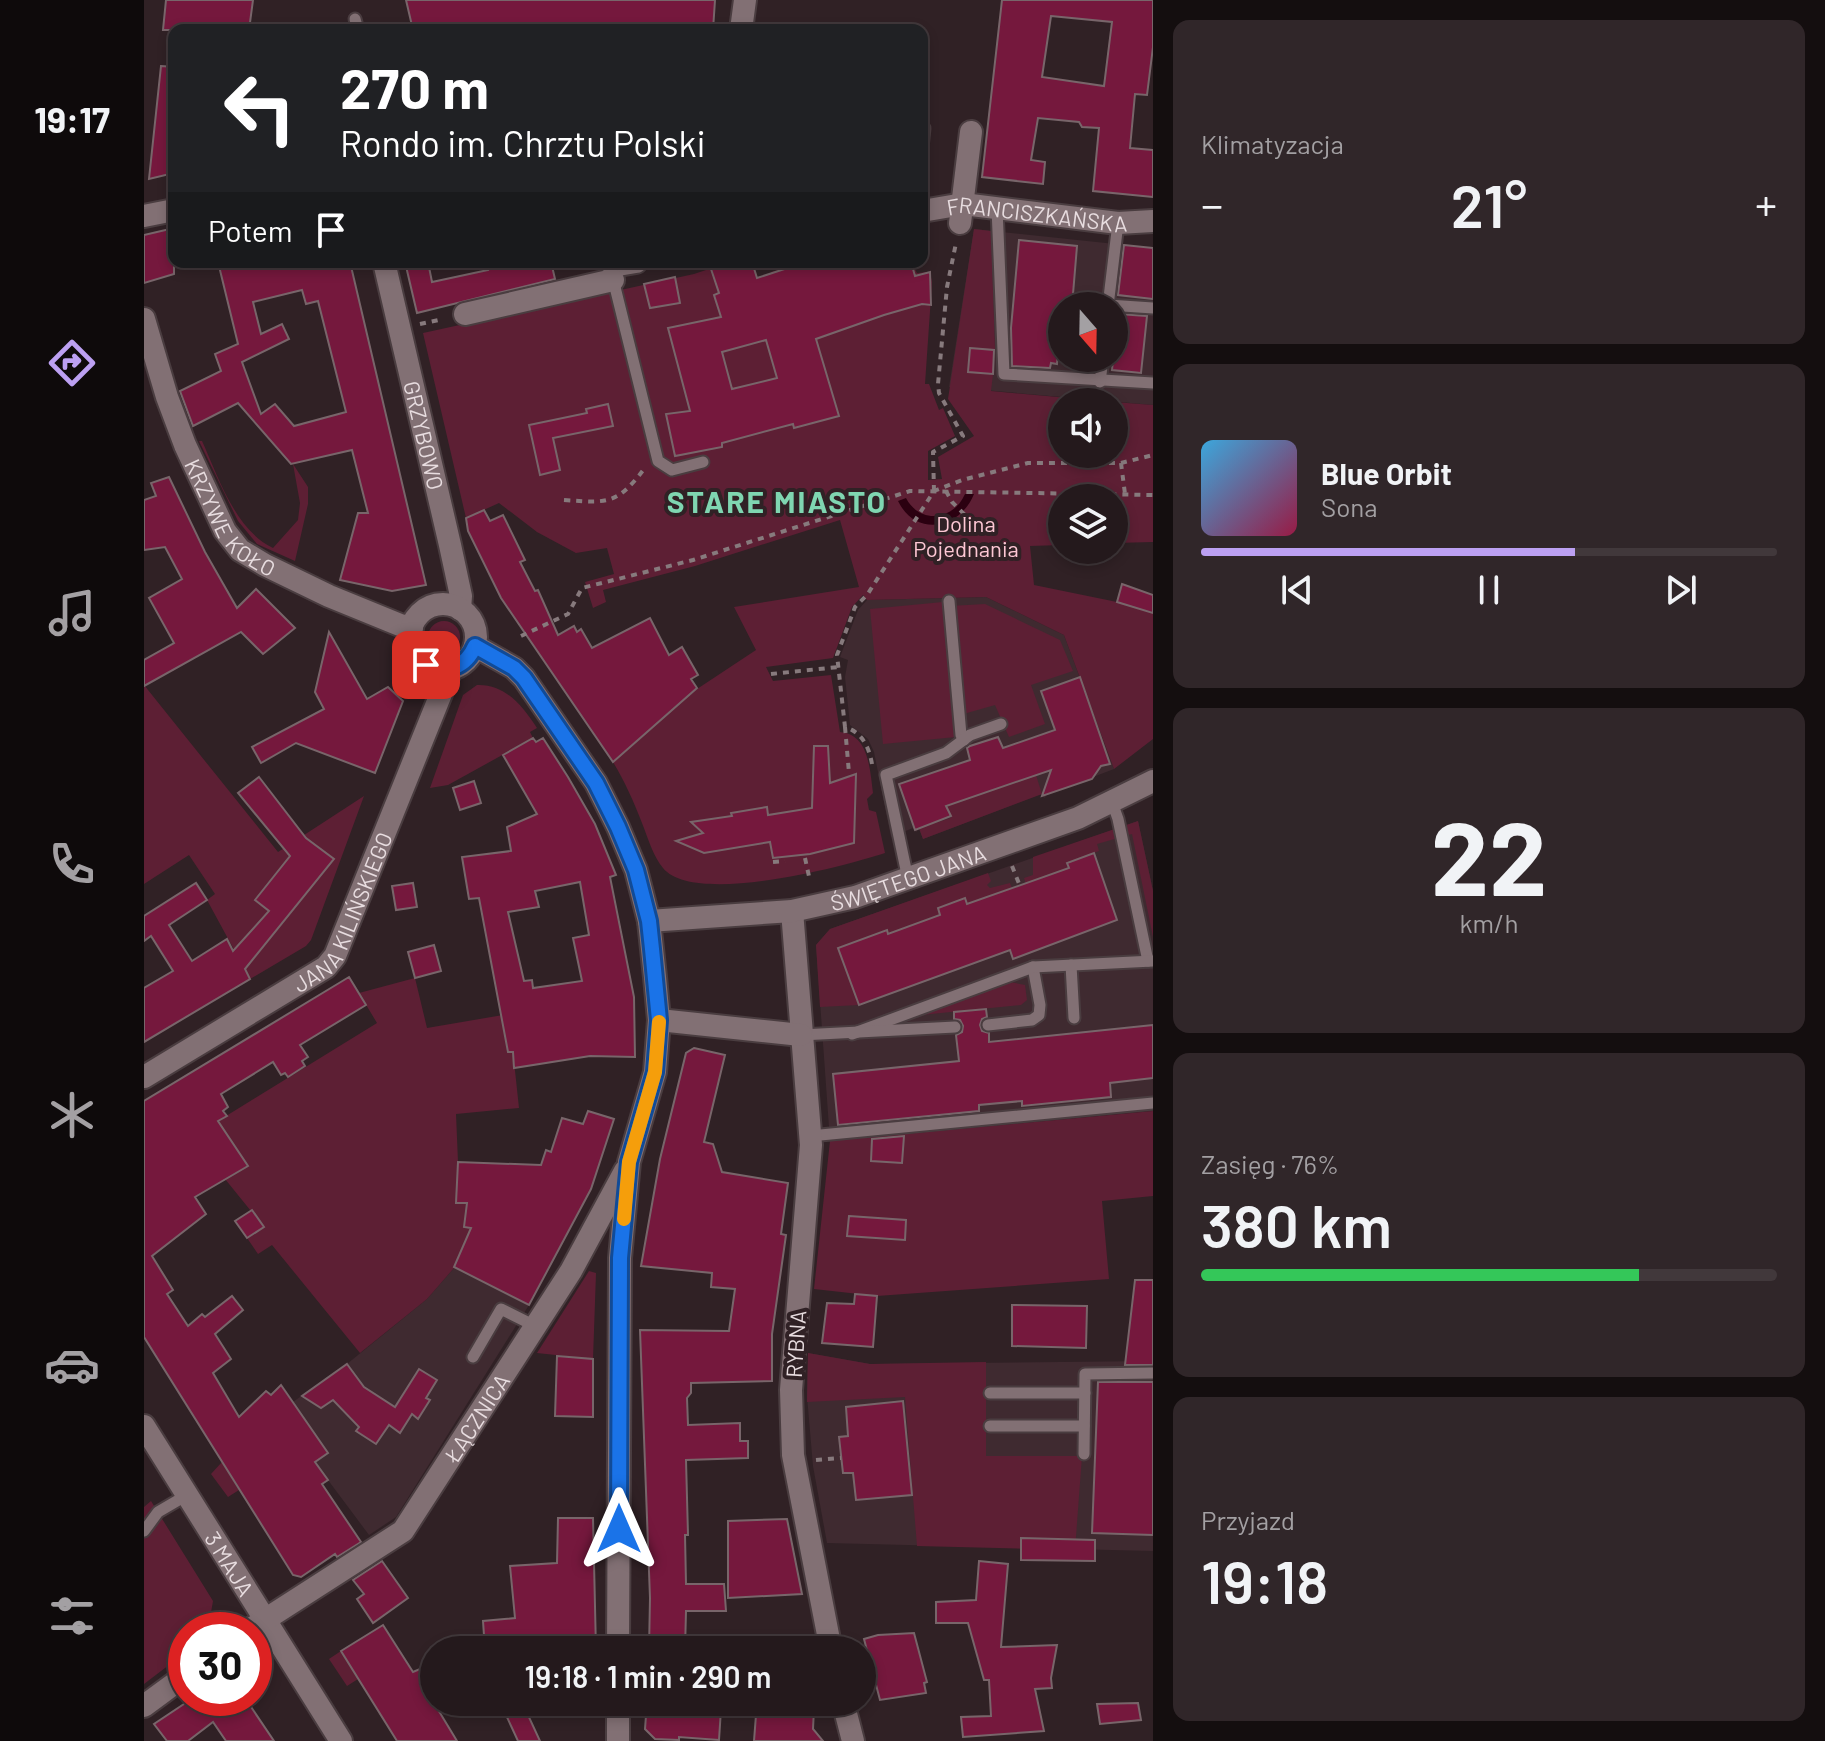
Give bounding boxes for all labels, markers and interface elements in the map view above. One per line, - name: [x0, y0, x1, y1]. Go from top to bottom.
- text: 270 m: [340, 53, 489, 120]
- icon: left: [208, 56, 312, 160]
- text: 19:17: [34, 97, 110, 140]
- text: Rondo im. Chrztu Polski: [340, 121, 706, 164]
- text: Klimatyzacja: [1201, 128, 1344, 159]
- text: 21°: [1451, 168, 1527, 240]
- text: −: [1201, 177, 1223, 230]
- text: +: [1755, 177, 1777, 230]
- street label: FRANCISZKAŃSKA: [945, 191, 1128, 236]
- icon: arrive: [309, 208, 353, 252]
- text: Potem: [208, 212, 293, 248]
- north arrow: [1048, 292, 1128, 372]
- map controls: [1048, 292, 1128, 564]
- icon: directions: [44, 335, 100, 391]
- street label: GRZYBOWO: [399, 378, 450, 492]
- button: sound: [1048, 388, 1128, 468]
- street label: KRZYWE KOŁO: [180, 454, 280, 581]
- text: Blue Orbit: [1321, 455, 1452, 491]
- district label: STARE MIASTO: [667, 483, 887, 519]
- button: layers: [1048, 484, 1128, 564]
- text: Sona: [1321, 491, 1378, 522]
- park label: Dolina Pojednania: [913, 510, 1019, 561]
- icon: previous: [1275, 568, 1319, 612]
- icon: pause: [1467, 568, 1511, 612]
- icon: next: [1659, 568, 1703, 612]
- icon: music: [44, 585, 100, 641]
- pin: [392, 631, 460, 699]
- icon: arrive: [404, 643, 448, 687]
- text: 22: [1431, 792, 1547, 917]
- street label: JANA KILIŃSKIEGO: [288, 828, 397, 997]
- icon: phone: [44, 836, 100, 892]
- street label: ŚWIĘTEGO JANA: [828, 839, 989, 915]
- text: km/h: [1460, 907, 1518, 938]
- icon: climate: [44, 1087, 100, 1143]
- text: Zasięg · 76%: [1201, 1148, 1339, 1179]
- text: 380 km: [1201, 1188, 1392, 1260]
- street label: RYBNA: [780, 1309, 810, 1379]
- icon: car: [44, 1337, 100, 1393]
- street label: ŁĄCZNICA: [438, 1369, 514, 1468]
- position arrow: [577, 1487, 661, 1571]
- text: Przyjazd: [1201, 1504, 1295, 1535]
- street label: 3 MAJA: [200, 1526, 260, 1600]
- text: 19:18: [1201, 1544, 1328, 1616]
- icon: filters: [44, 1588, 100, 1644]
- speed limit sign: 30: [168, 1612, 272, 1716]
- text: 19:18 · 1 min · 290 m: [525, 1658, 771, 1694]

